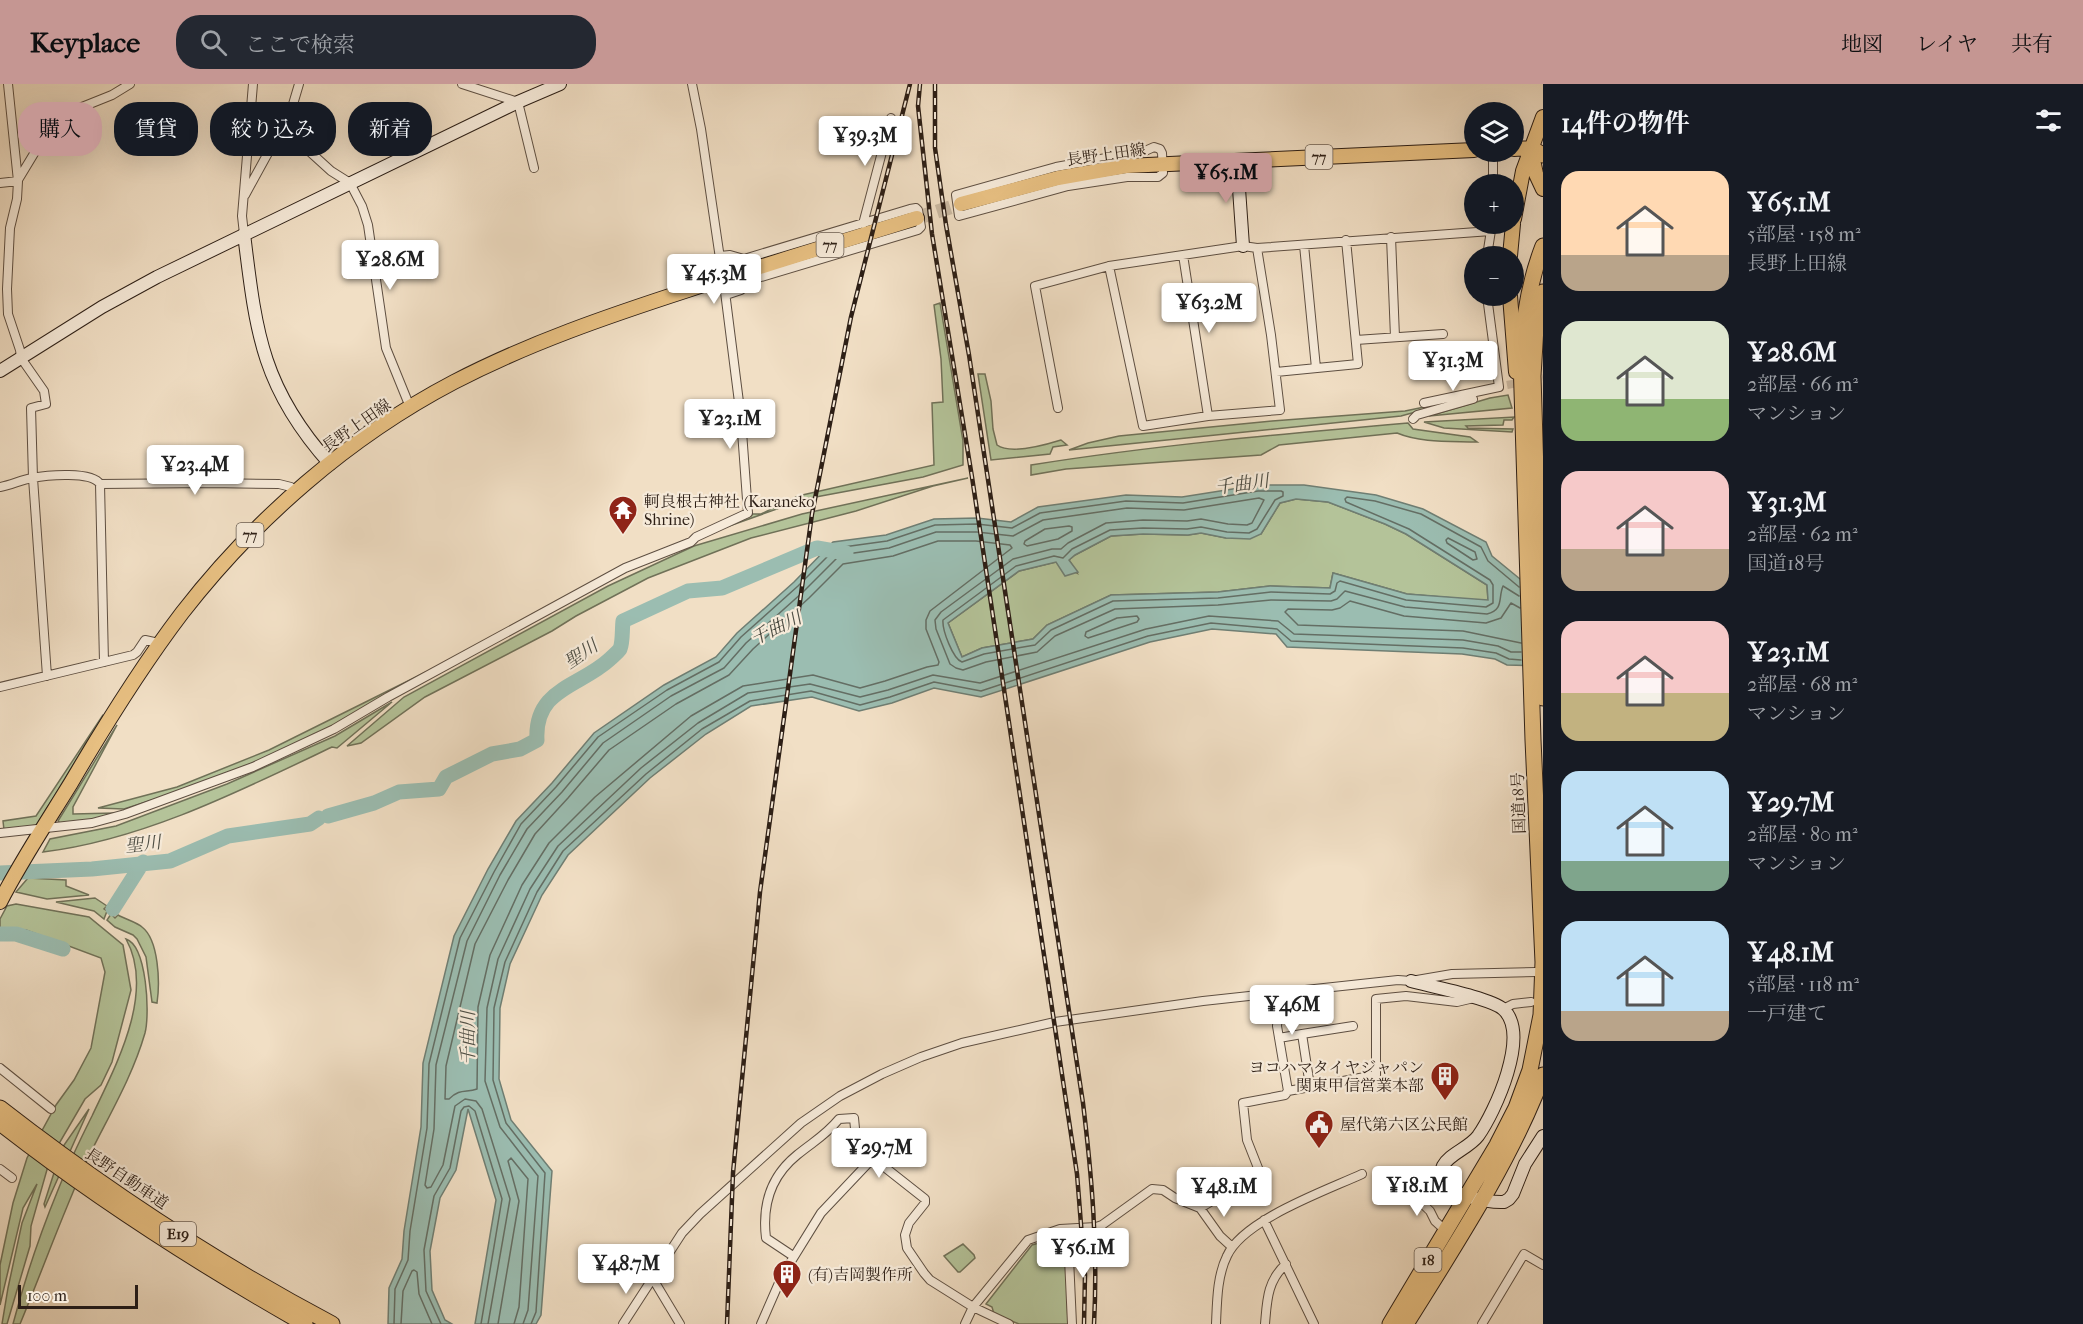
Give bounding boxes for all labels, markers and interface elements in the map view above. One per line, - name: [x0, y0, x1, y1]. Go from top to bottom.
- search box: [176, 15, 596, 69]
- text: Keyplace: [30, 26, 140, 59]
- icon: search: [197, 26, 230, 59]
- text: ここで検索: [245, 32, 355, 58]
- text: 地図: [1841, 32, 1883, 56]
- text: レイヤ: [1916, 32, 1978, 56]
- text: 共有: [2011, 32, 2053, 56]
- chip: 購入: [18, 102, 102, 156]
- chip: 賃貸: [114, 102, 198, 156]
- chip: 絞り込み: [210, 102, 336, 156]
- chip: 新着: [348, 102, 432, 156]
- map controls: [1464, 102, 1524, 306]
- button: layers: [1464, 102, 1524, 162]
- icon: filters: [2032, 104, 2065, 137]
- text: 14件の物件: [1561, 108, 1690, 139]
- pin: ¥39.3M: [816, 116, 914, 167]
- text: ¥39.3M: [833, 124, 897, 147]
- street label: 長野上田線: [1065, 140, 1147, 169]
- road number: 77: [1306, 145, 1332, 169]
- pin: ¥65.1M: [1177, 153, 1275, 204]
- text: ¥65.1M: [1194, 161, 1258, 184]
- button: +: [1464, 174, 1524, 234]
- text: ¥65.1M: [1747, 187, 1831, 218]
- icon: home: [1609, 195, 1681, 267]
- text: 5部屋 · 158 m²: [1747, 223, 1861, 246]
- road number: 77: [816, 233, 844, 257]
- pin: ¥28.6M: [341, 240, 439, 291]
- button: −: [1464, 246, 1524, 306]
- text: ¥28.6M: [356, 248, 424, 271]
- text: 長野上田線: [1747, 252, 1847, 275]
- pin: ¥45.3M: [665, 254, 763, 305]
- text: ¥45.3M: [681, 262, 747, 285]
- pin: ¥63.2M: [1160, 283, 1258, 334]
- text: ¥63.2M: [1175, 291, 1243, 314]
- text: ¥28.6M: [1747, 337, 1837, 368]
- pin: ¥31.3M: [1404, 341, 1502, 392]
- icon: home: [1609, 345, 1681, 417]
- text: ¥31.3M: [1422, 349, 1484, 372]
- text: 2部屋 · 66 m²: [1747, 373, 1858, 396]
- street label: 長野上田線: [318, 395, 395, 456]
- pin: ¥23.1M: [681, 399, 779, 450]
- text: マンション: [1747, 402, 1846, 425]
- text: ¥23.1M: [698, 407, 762, 430]
- pin: ¥23.4M: [146, 445, 244, 496]
- text: ¥23.4M: [161, 453, 229, 476]
- water label: 千曲川: [1214, 470, 1272, 499]
- text: ¥31.3M: [1747, 487, 1827, 518]
- place label: 軻良根古神社 (Karaneko Shrine): [644, 492, 814, 529]
- temple icon: 軻良根古神社 (Karaneko Shrine): [607, 494, 639, 536]
- icon: home: [1609, 495, 1681, 567]
- road number: 77: [236, 523, 264, 547]
- text: 2部屋 · 62 m²: [1747, 523, 1858, 546]
- text: 国道18号: [1747, 552, 1824, 575]
- water label: 千曲川: [747, 606, 807, 650]
- water label: 聖川: [560, 635, 604, 673]
- text: ¥23.1M: [1747, 637, 1829, 668]
- icon: home: [1609, 645, 1681, 717]
- text: 2部屋 · 68 m²: [1747, 673, 1857, 696]
- text: マンション: [1747, 702, 1846, 725]
- street label: 国道18号: [1508, 772, 1529, 834]
- text: ¥29.7M: [1747, 787, 1834, 818]
- icon: home: [1609, 795, 1681, 867]
- text: 2部屋 · 80 m²: [1747, 823, 1858, 846]
- water label: 聖川: [124, 832, 164, 857]
- text: マンション: [1747, 852, 1846, 875]
- text: ¥48.1M: [1747, 937, 1834, 968]
- icon: home: [1609, 945, 1681, 1017]
- text: 5部屋 · 118 m²: [1747, 973, 1859, 996]
- pin: ¥46M: [1256, 985, 1328, 1036]
- text: ¥46M: [1264, 993, 1320, 1016]
- text: 一戸建て: [1747, 1002, 1827, 1025]
- water label: 千曲川: [458, 1009, 479, 1065]
- place label: ヨコハマタイヤジャパン 関東甲信営業本部: [1249, 1058, 1424, 1095]
- building icon: ヨコハマタイヤジャパン 関東甲信営業本部: [1429, 1060, 1461, 1102]
- public building icon: 屋代第六区公民館: [1303, 1108, 1335, 1150]
- place label: 屋代第六区公民館: [1340, 1115, 1468, 1134]
- pin: ¥29.7M: [830, 1128, 928, 1179]
- text: ¥29.7M: [845, 1136, 913, 1159]
- street label: 長野自動車道: [82, 1144, 172, 1213]
- pin: ¥18.1M: [1368, 1166, 1466, 1217]
- pin: ¥48.1M: [1175, 1167, 1273, 1218]
- text: ¥18.1M: [1386, 1174, 1448, 1197]
- text: ¥48.1M: [1191, 1175, 1257, 1198]
- road number: E19: [160, 1222, 196, 1246]
- pin: ¥56.1M: [1034, 1228, 1132, 1279]
- text: ¥56.1M: [1051, 1236, 1115, 1259]
- pin: ¥48.7M: [577, 1244, 675, 1295]
- road number: 18: [1414, 1248, 1442, 1272]
- text: ¥48.7M: [592, 1252, 660, 1275]
- building icon: (有)吉岡製作所: [771, 1258, 803, 1300]
- place label: (有)吉岡製作所: [808, 1265, 913, 1284]
- scale bar: [18, 1282, 138, 1310]
- text: 100 m: [27, 1286, 67, 1305]

